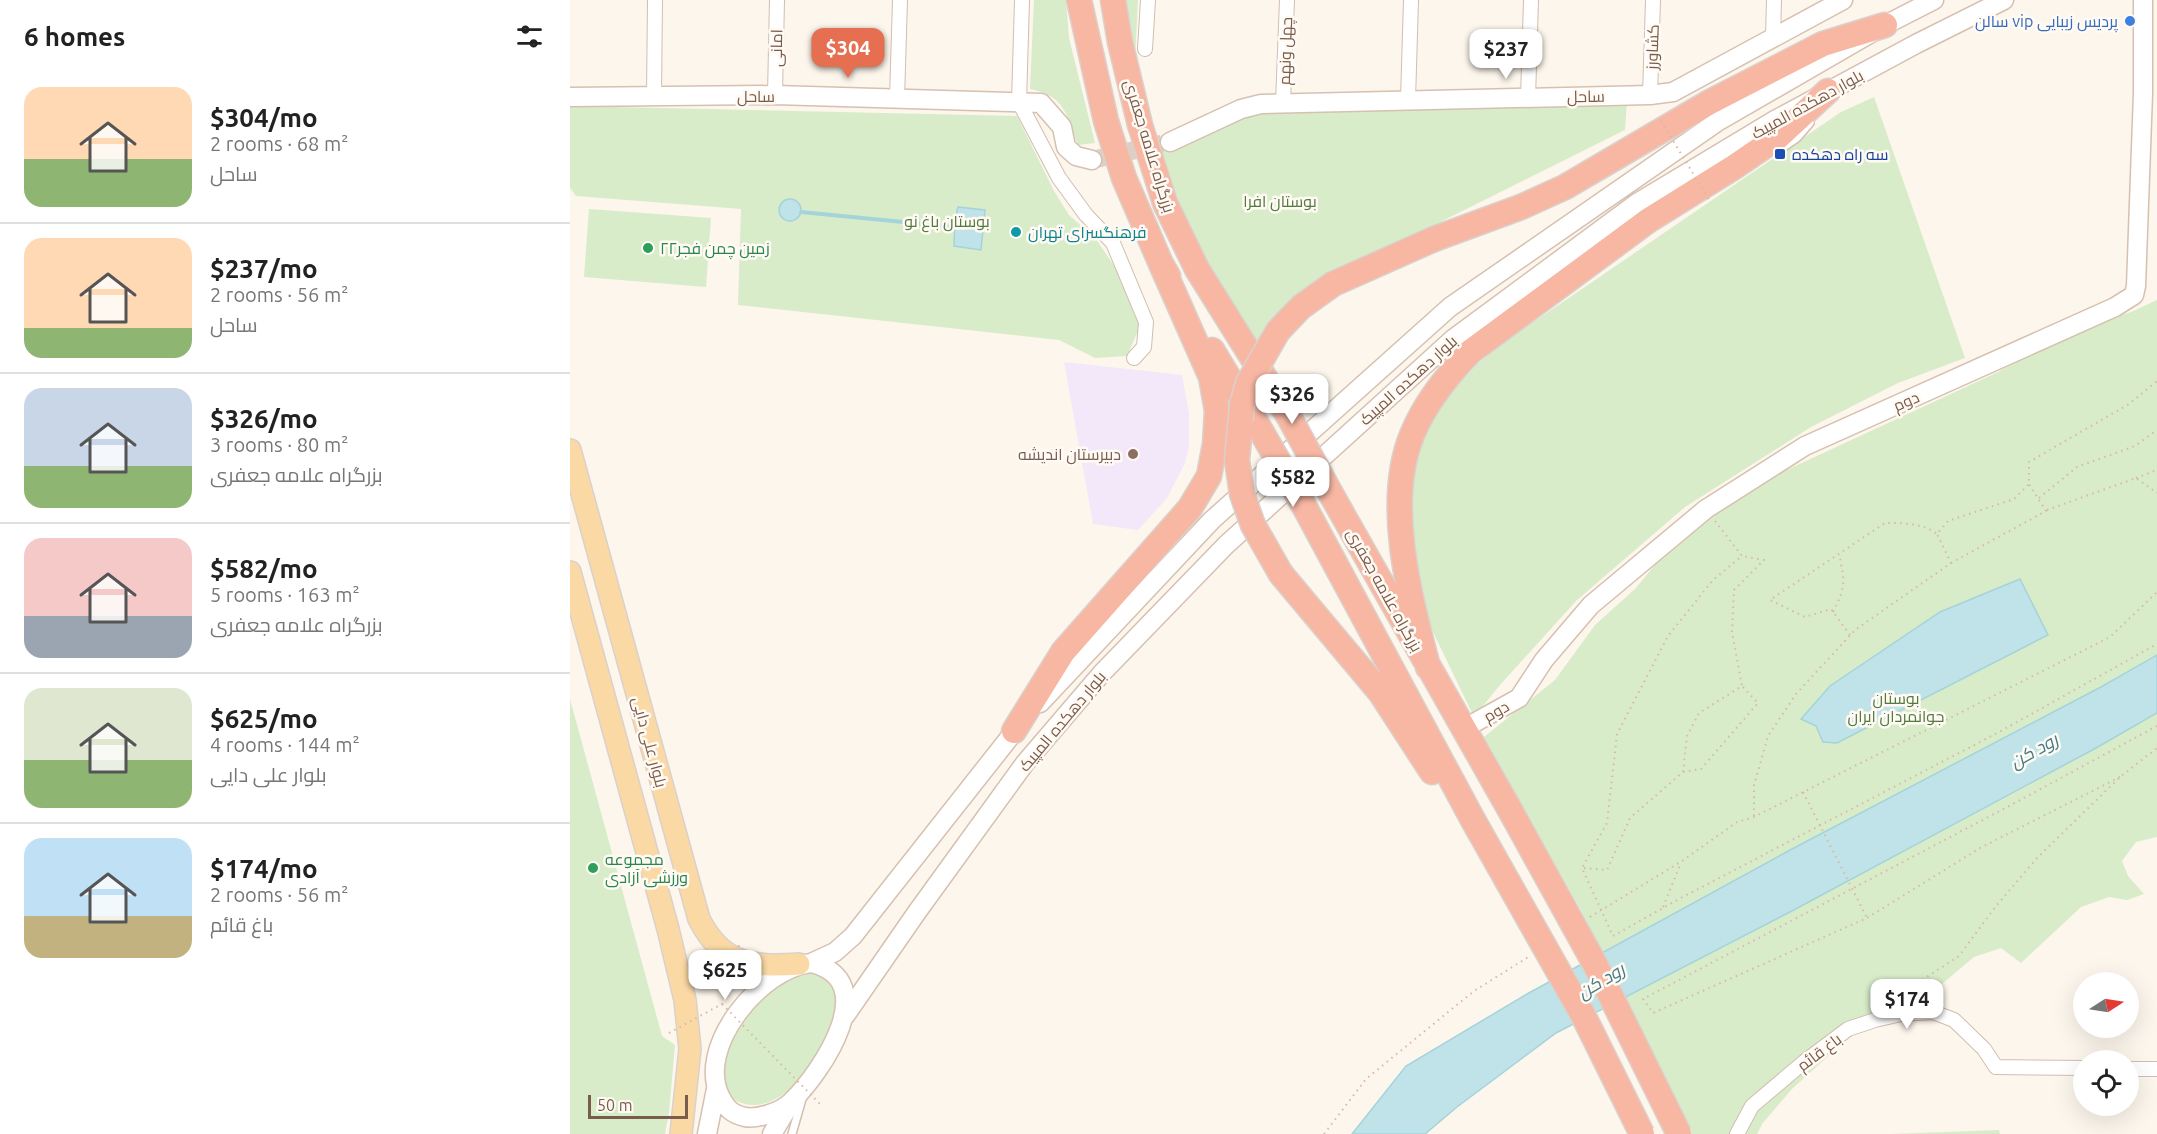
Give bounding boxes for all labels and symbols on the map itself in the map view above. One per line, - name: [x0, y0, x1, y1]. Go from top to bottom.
- place label: سالن vip پردیس زیبایی: [1975, 12, 2119, 33]
- marker: سالن vip پردیس زیبایی: [2123, 14, 2137, 28]
- street label: چهل ونهم: [1275, 17, 1298, 86]
- street label: کشاورز: [1642, 24, 1663, 71]
- pin: $304: [812, 28, 884, 79]
- street label: امانی: [767, 29, 787, 67]
- pin: $237: [1470, 29, 1542, 80]
- street label: بلوار دهکده المپیک: [1748, 66, 1867, 144]
- street label: بزرگراه علامه جعفری: [1119, 77, 1179, 215]
- street label: ساحل: [737, 87, 775, 107]
- street label: ساحل: [1567, 87, 1605, 107]
- place label: سه راه دهکده: [1792, 145, 1889, 164]
- marker: سه راه دهکده: [1773, 147, 1787, 161]
- park label: بوستان افرا: [1243, 192, 1317, 212]
- park label: بوستان باغ نو: [904, 212, 990, 233]
- place label: فرهنگسرای تهران: [1028, 223, 1146, 243]
- marker: فرهنگسرای تهران: [1009, 225, 1023, 239]
- place label: زمین چمن فجر۲۲: [660, 239, 770, 260]
- marker: زمین چمن فجر۲۲: [641, 241, 655, 255]
- street label: بلوار دهکده المپیک: [1355, 331, 1462, 430]
- pin: $326: [1256, 374, 1328, 425]
- street label: دوم: [1890, 387, 1923, 417]
- place label: دبیرستان اندیشه: [1018, 445, 1121, 465]
- marker: دبیرستان اندیشه: [1126, 447, 1140, 461]
- pin: $582: [1257, 457, 1329, 508]
- street label: بزرگراه علامه جعفری: [1342, 525, 1426, 656]
- street label: بلوار دهکده المپیک: [1015, 667, 1111, 776]
- park label: بوستان جوانمردان ایران: [1848, 689, 1945, 727]
- street label: بلوار علی دایی: [627, 695, 671, 790]
- street label: دوم: [1480, 697, 1513, 728]
- water label: رود کن: [2006, 728, 2063, 773]
- place label: مجموعه ورزشی آزادی: [605, 850, 688, 888]
- marker: مجموعه ورزشی آزادی: [586, 861, 600, 875]
- pin: $625: [689, 950, 761, 1001]
- water label: رود کن: [1573, 958, 1630, 1004]
- north arrow: [2073, 972, 2139, 1038]
- pin: $174: [1871, 979, 1943, 1030]
- street label: باغ قائم: [1793, 1030, 1846, 1077]
- scale bar: [588, 1092, 688, 1120]

